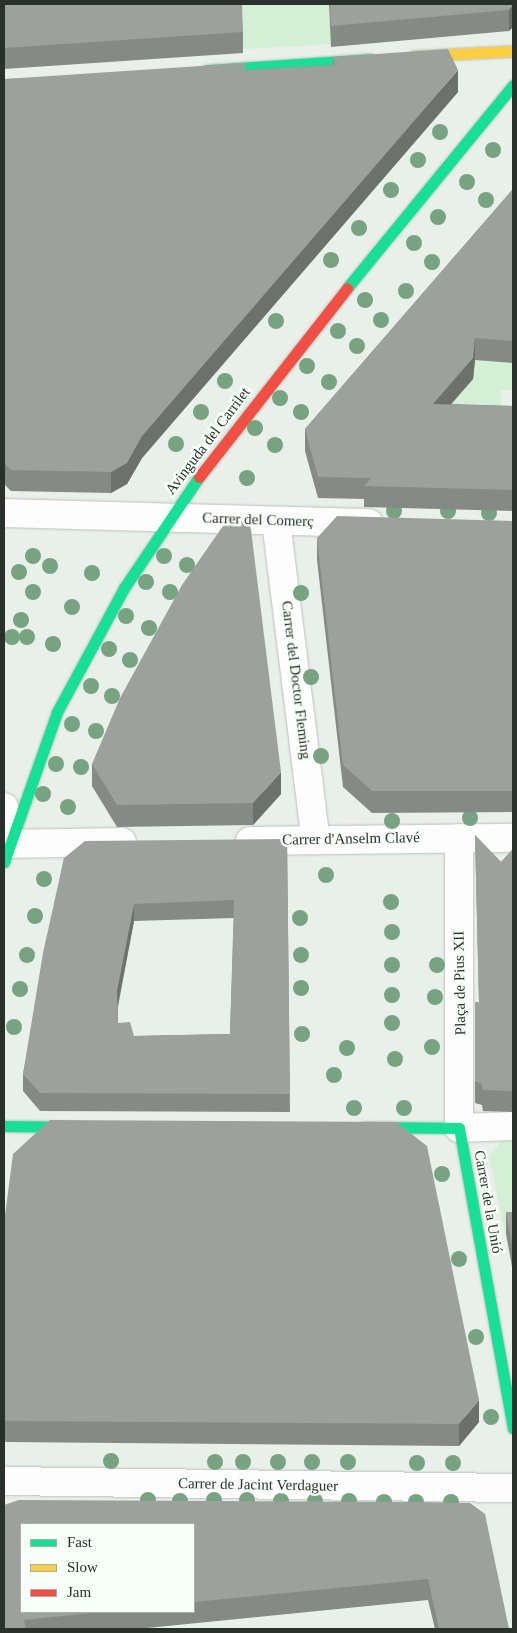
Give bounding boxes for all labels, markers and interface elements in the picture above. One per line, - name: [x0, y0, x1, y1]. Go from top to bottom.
- street label: Avinguda del Carrilet: [162, 384, 254, 498]
- street label: Carrer del Comerç: [202, 509, 314, 531]
- street label: Carrer del Doctor Fleming: [277, 600, 315, 760]
- street label: Carrer d'Anselm Clavé: [282, 829, 420, 849]
- street label: Plaça de Pius XII: [450, 931, 470, 1035]
- street label: Carrer de la Unió: [470, 1149, 506, 1255]
- street label: Carrer de Jacint Verdaguer: [178, 1475, 338, 1495]
- legend: [20, 1523, 195, 1613]
- text: Fast: [67, 1534, 92, 1550]
- text: Slow: [67, 1559, 98, 1575]
- text: Jam: [67, 1584, 91, 1600]

